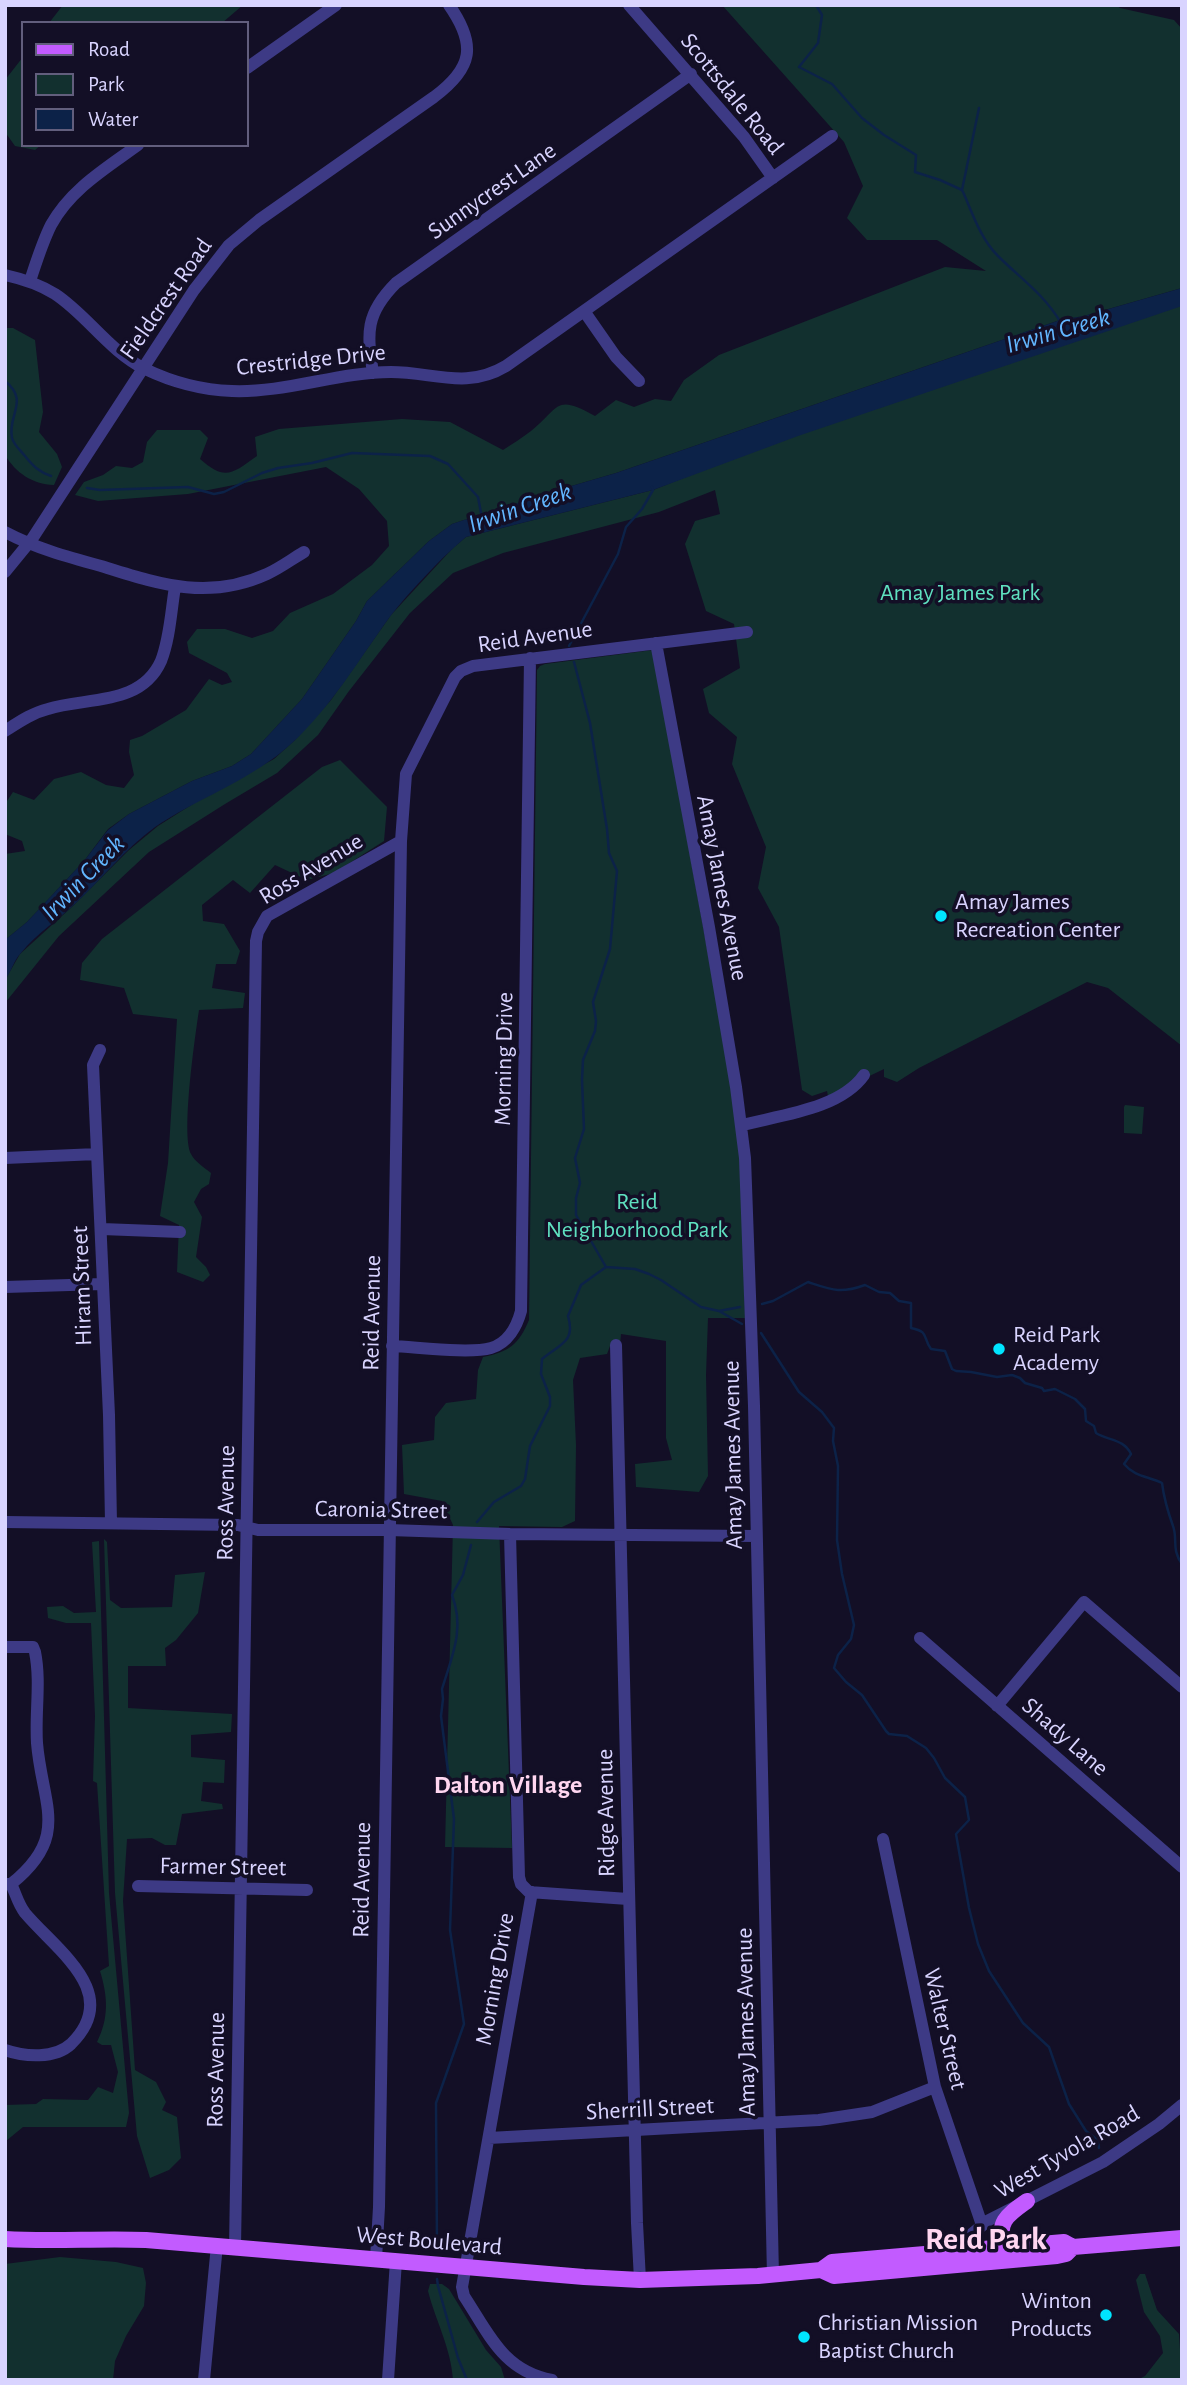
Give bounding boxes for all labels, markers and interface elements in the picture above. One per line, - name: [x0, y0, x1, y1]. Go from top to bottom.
- legend: [21, 21, 248, 147]
- street label: Scottsdale Road: [674, 27, 790, 161]
- text: Road: [88, 39, 130, 60]
- text: Park: [88, 74, 124, 95]
- text: Water: [88, 109, 138, 130]
- street label: Sunnycrest Lane: [422, 136, 562, 246]
- street label: Fieldcrest Road: [114, 233, 218, 365]
- water label: Irwin Creek: [1002, 301, 1114, 361]
- street label: Crestridge Drive: [235, 338, 387, 382]
- water label: Irwin Creek: [464, 476, 576, 540]
- park label: Amay James Park: [880, 579, 1040, 607]
- street label: Reid Avenue: [476, 615, 594, 659]
- street label: Amay James Avenue: [690, 793, 754, 983]
- street label: Ross Avenue: [254, 827, 368, 911]
- water label: Irwin Creek: [35, 829, 131, 927]
- place label: Amay James Recreation Center: [955, 888, 1120, 944]
- marker: Amay James Recreation Center: [933, 908, 949, 924]
- street label: Morning Drive: [488, 992, 520, 1126]
- park label: Reid Neighborhood Park: [546, 1188, 728, 1244]
- street label: Hiram Street: [66, 1225, 98, 1347]
- street label: Reid Avenue: [357, 1255, 387, 1371]
- place label: Reid Park Academy: [1013, 1321, 1100, 1377]
- marker: Reid Park Academy: [991, 1341, 1007, 1357]
- street label: Amay James Avenue: [717, 1360, 749, 1550]
- street label: Ross Avenue: [211, 1445, 241, 1561]
- street label: Caronia Street: [315, 1494, 447, 1526]
- street label: Shady Lane: [1016, 1692, 1114, 1782]
- street label: Ridge Avenue: [590, 1749, 622, 1877]
- district label: Dalton Village: [434, 1769, 582, 1801]
- street label: Reid Avenue: [347, 1822, 377, 1938]
- street label: Farmer Street: [159, 1851, 287, 1883]
- street label: Morning Drive: [469, 1911, 521, 2047]
- street label: Amay James Avenue: [730, 1927, 762, 2117]
- street label: Walter Street: [917, 1965, 973, 2093]
- street label: Ross Avenue: [201, 2012, 231, 2128]
- street label: Sherrill Street: [585, 2091, 715, 2127]
- street label: West Tyvola Road: [989, 2099, 1145, 2205]
- street label: West Boulevard: [355, 2220, 503, 2262]
- district label: Reid Park: [925, 2220, 1047, 2258]
- place label: Winton Products: [1010, 2287, 1092, 2343]
- marker: Winton Products: [1098, 2307, 1114, 2323]
- place label: Christian Mission Baptist Church: [818, 2309, 978, 2365]
- marker: Christian Mission Baptist Church: [796, 2329, 812, 2345]

